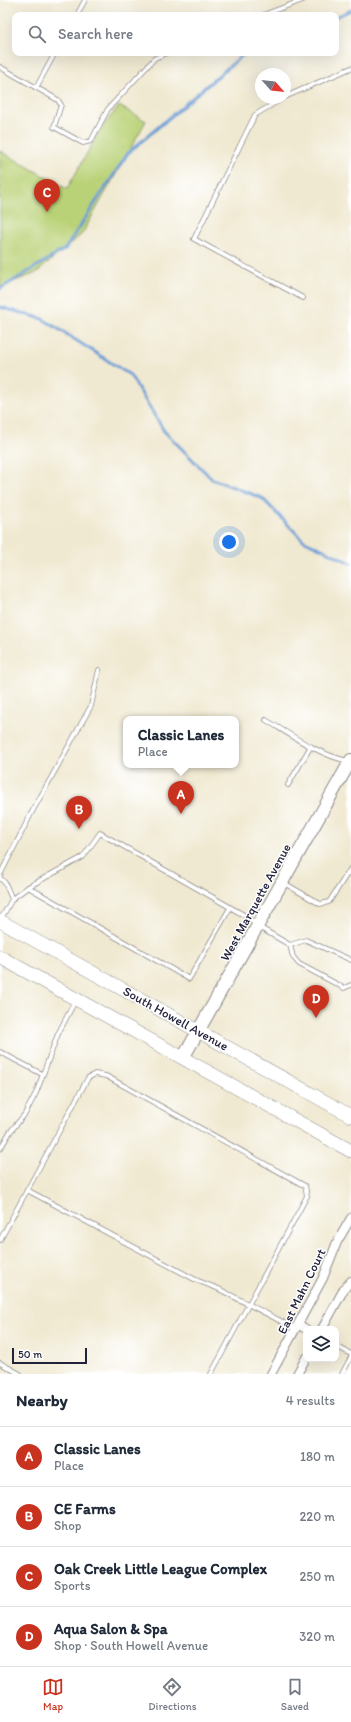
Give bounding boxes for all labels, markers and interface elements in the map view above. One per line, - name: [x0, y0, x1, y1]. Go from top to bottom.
- search box: [12, 12, 339, 56]
- icon: search: [26, 23, 48, 45]
- text: Search here: [58, 25, 133, 43]
- north arrow: [255, 68, 291, 104]
- pin: C: [34, 179, 60, 212]
- your location: [219, 532, 239, 552]
- popup: [123, 716, 239, 768]
- text: Classic Lanes: [138, 726, 224, 744]
- text: Place: [138, 744, 168, 759]
- pin: A: [168, 781, 194, 814]
- pin: B: [66, 796, 92, 829]
- street label: West Marquette Avenue: [217, 841, 294, 963]
- street label: South Howell Avenue: [121, 983, 231, 1054]
- pin: D: [303, 985, 329, 1018]
- street label: East Mahn Court: [274, 1246, 329, 1336]
- map controls: [303, 1326, 339, 1362]
- button: layers: [303, 1326, 339, 1362]
- scale bar: [12, 1346, 87, 1365]
- text: 50 m: [18, 1348, 42, 1361]
- text: Nearby: [16, 1390, 68, 1410]
- text: 4 results: [286, 1393, 335, 1408]
- text: Classic Lanes: [54, 1440, 141, 1458]
- text: A: [25, 1449, 33, 1464]
- text: 180 m: [300, 1449, 335, 1464]
- text: Place: [54, 1458, 84, 1473]
- text: CE Farms: [54, 1500, 116, 1518]
- text: B: [25, 1509, 33, 1524]
- text: 220 m: [299, 1509, 335, 1524]
- text: Shop: [54, 1518, 81, 1533]
- text: Oak Creek Little League Complex: [54, 1560, 267, 1578]
- text: C: [25, 1569, 33, 1584]
- text: 250 m: [299, 1569, 335, 1584]
- text: Sports: [54, 1578, 90, 1593]
- text: Aqua Salon & Spa: [54, 1620, 168, 1638]
- text: D: [25, 1629, 33, 1644]
- text: 320 m: [299, 1629, 335, 1644]
- text: Shop · South Howell Avenue: [54, 1638, 208, 1653]
- tab: Map: [42, 1676, 64, 1713]
- tab: Directions: [148, 1676, 197, 1713]
- tab: Saved: [281, 1676, 309, 1713]

